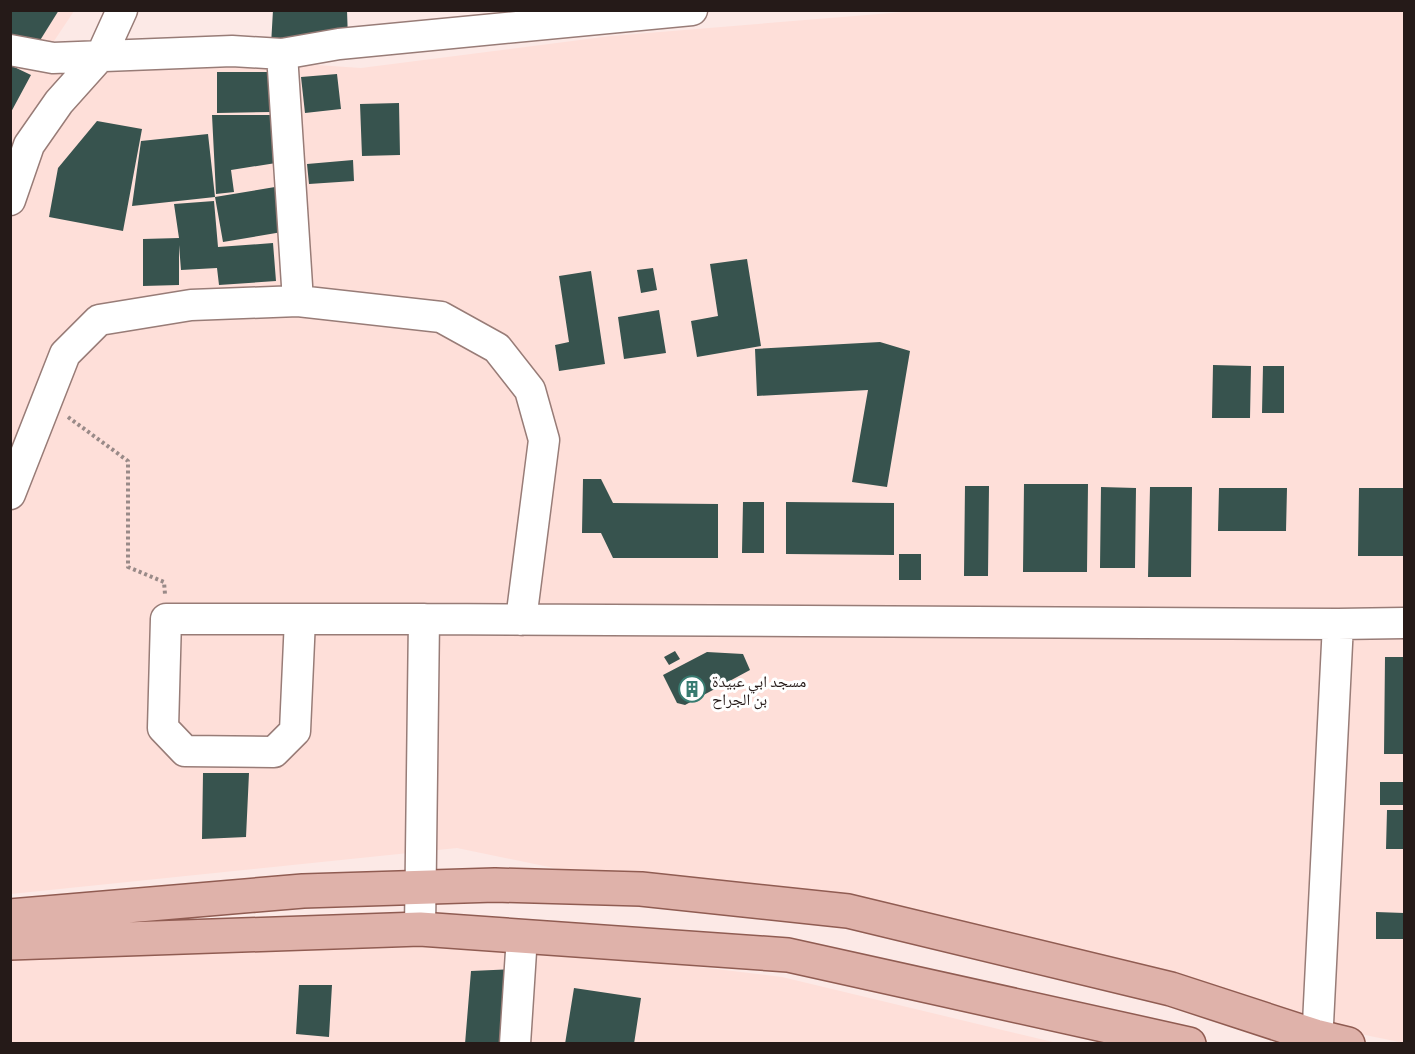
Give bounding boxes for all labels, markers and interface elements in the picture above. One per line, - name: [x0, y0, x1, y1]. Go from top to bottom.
- place label: مسجد ابي عبيدة بن الجراح: [712, 671, 806, 710]
- building icon: مسجد ابي عبيدة بن الجراح: [677, 674, 707, 704]

